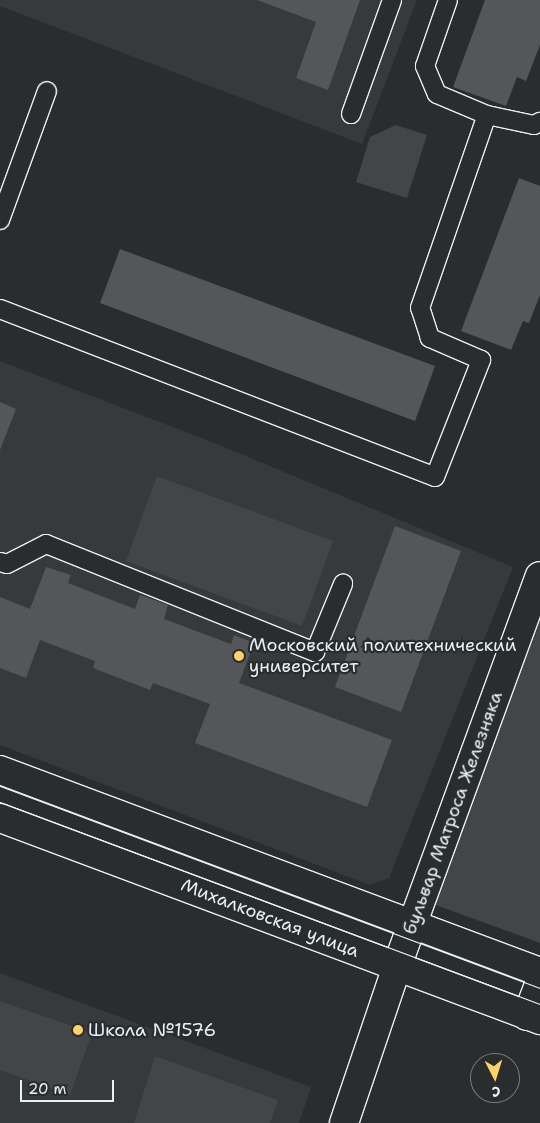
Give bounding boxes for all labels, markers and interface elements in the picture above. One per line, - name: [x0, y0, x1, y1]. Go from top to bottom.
- place label: Московский политехнический университет: [249, 635, 516, 678]
- marker: Московский политехнический университет: [233, 650, 245, 662]
- street label: бульвар Матроса Железняка: [399, 689, 507, 937]
- street label: Михалковская улица: [178, 874, 362, 962]
- place label: Школа №1576: [88, 1019, 216, 1041]
- marker: Школа №1576: [72, 1024, 84, 1036]
- north arrow: [470, 1053, 520, 1103]
- scale bar: [22, 1070, 116, 1102]
- text: 20 m: [28, 1079, 67, 1099]
- text: С: [491, 1083, 501, 1101]

